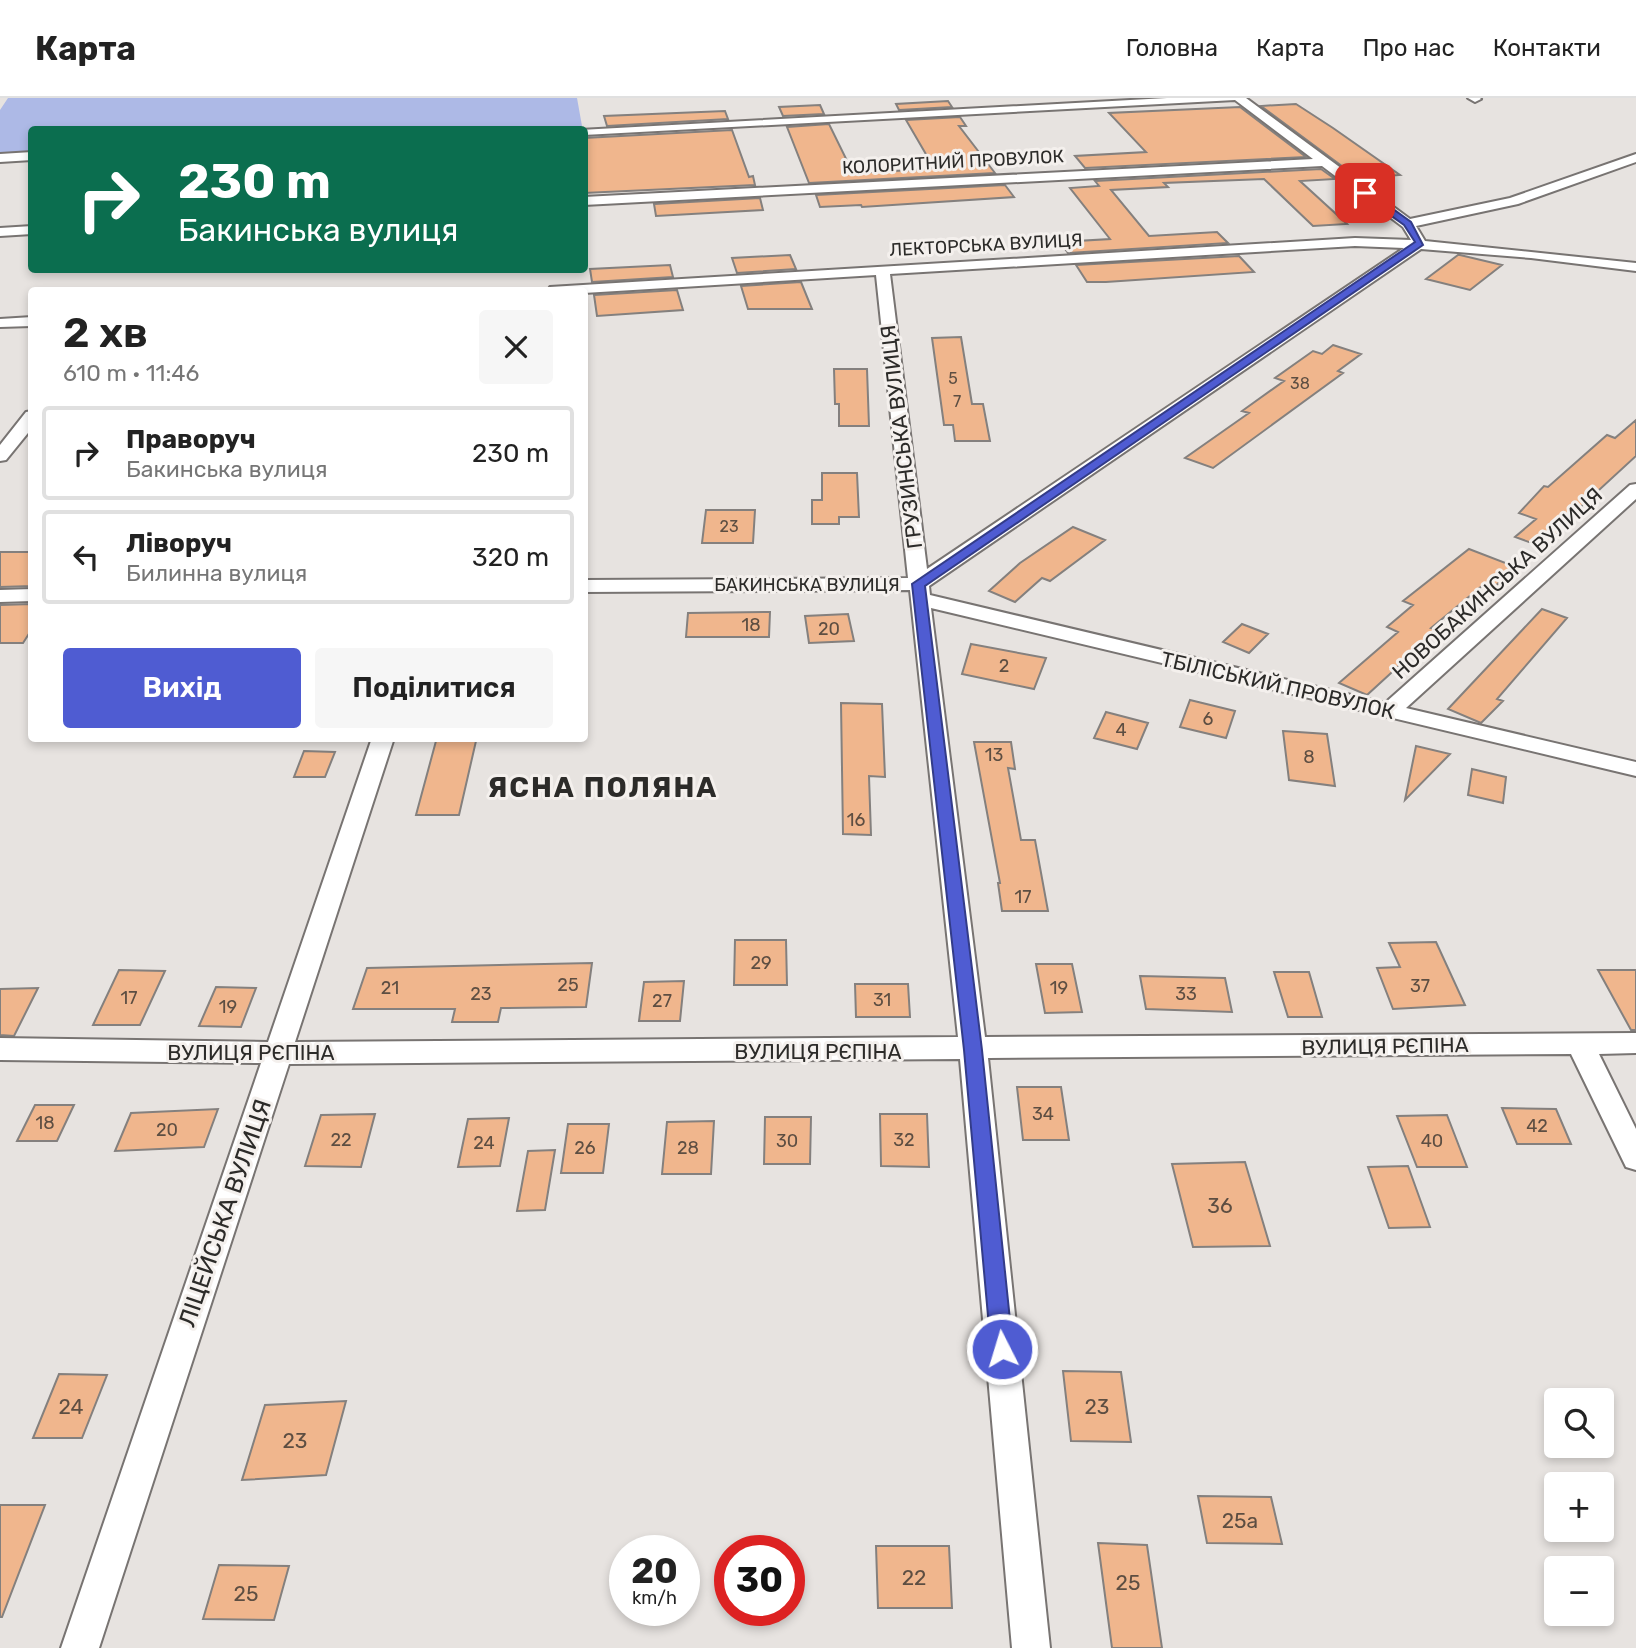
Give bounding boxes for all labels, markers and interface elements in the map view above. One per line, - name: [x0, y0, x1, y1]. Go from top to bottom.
- text: Карта: [35, 29, 136, 68]
- text: Головна: [1126, 34, 1218, 62]
- text: Карта: [1256, 34, 1324, 62]
- text: Про нас: [1362, 34, 1455, 62]
- text: Контакти: [1493, 34, 1601, 62]
- street label: КОЛОРИТНИЙ ПРОВУЛОК: [842, 145, 1064, 179]
- text: 230 m: [178, 152, 331, 210]
- icon: right: [63, 154, 154, 245]
- pin: [1335, 163, 1395, 223]
- icon: arrive: [1346, 174, 1384, 212]
- text: Бакинська вулиця: [178, 211, 458, 249]
- street label: ЛЕКТОРСЬКА ВУЛИЦЯ: [889, 229, 1083, 261]
- text: 2 хв: [63, 308, 148, 358]
- button: close: [479, 310, 553, 384]
- street label: ГРУЗИНСЬКА ВУЛИЦЯ: [875, 324, 927, 550]
- text: 610 m · 11:46: [63, 359, 199, 387]
- house number: 5: [948, 369, 958, 388]
- house number: 38: [1290, 374, 1310, 393]
- house number: 7: [953, 392, 961, 411]
- text: Праворуч: [126, 424, 256, 455]
- icon: right: [67, 434, 105, 472]
- text: 230 m: [472, 438, 549, 469]
- text: Бакинська вулиця: [126, 455, 328, 483]
- street label: НОВОБАКИНСЬКА ВУЛИЦЯ: [1387, 482, 1607, 684]
- house number: 23: [719, 517, 739, 536]
- text: Ліворуч: [126, 528, 232, 559]
- icon: left: [67, 538, 105, 576]
- text: 320 m: [472, 542, 549, 573]
- text: Билинна вулиця: [126, 559, 307, 587]
- street label: БАКИНСЬКА ВУЛИЦЯ: [714, 574, 900, 596]
- house number: 18: [741, 614, 761, 636]
- house number: 20: [818, 618, 840, 640]
- street label: ТБІЛІСЬКИЙ ПРОВУЛОК: [1159, 646, 1397, 724]
- button: Вихід: [63, 648, 301, 728]
- button: Поділитися: [315, 648, 553, 728]
- house number: 2: [999, 655, 1009, 677]
- house number: 6: [1203, 708, 1214, 730]
- house number: 4: [1115, 719, 1127, 741]
- house number: 13: [985, 744, 1003, 766]
- house number: 8: [1303, 746, 1315, 768]
- district label: ЯСНА ПОЛЯНА: [488, 771, 718, 804]
- house number: 16: [847, 809, 865, 831]
- house number: 17: [1015, 886, 1031, 908]
- house number: 29: [750, 952, 772, 974]
- house number: 25: [557, 974, 579, 996]
- house number: 37: [1410, 975, 1430, 997]
- house number: 21: [381, 977, 399, 999]
- house number: 19: [1050, 977, 1068, 999]
- house number: 23: [470, 983, 492, 1005]
- house number: 33: [1175, 983, 1197, 1005]
- house number: 17: [121, 987, 137, 1009]
- house number: 31: [873, 989, 891, 1011]
- house number: 27: [652, 990, 672, 1012]
- house number: 19: [219, 996, 237, 1018]
- street label: ВУЛИЦЯ РЄПІНА: [1301, 1032, 1469, 1060]
- street label: ВУЛИЦЯ РЄПІНА: [734, 1039, 902, 1064]
- street label: ВУЛИЦЯ РЄПІНА: [167, 1040, 335, 1065]
- street label: ЛІЦЕЙСЬКА ВУЛИЦЯ: [173, 1096, 277, 1330]
- house number: 34: [1032, 1103, 1054, 1125]
- house number: 18: [35, 1112, 55, 1134]
- house number: 42: [1526, 1115, 1548, 1137]
- house number: 20: [156, 1119, 178, 1141]
- house number: 22: [330, 1129, 352, 1151]
- house number: 32: [893, 1129, 915, 1151]
- house number: 30: [776, 1130, 798, 1152]
- house number: 40: [1421, 1130, 1443, 1152]
- house number: 24: [473, 1132, 495, 1154]
- house number: 26: [574, 1137, 596, 1159]
- house number: 28: [677, 1137, 699, 1159]
- house number: 36: [1207, 1193, 1233, 1218]
- position arrow: [965, 1312, 1039, 1386]
- map controls: [1544, 1388, 1614, 1626]
- button: search: [1544, 1388, 1614, 1458]
- house number: 24: [58, 1394, 84, 1419]
- house number: 23: [1085, 1394, 1109, 1419]
- house number: 23: [283, 1428, 307, 1453]
- button: +: [1544, 1472, 1614, 1542]
- house number: 25а: [1222, 1508, 1258, 1533]
- speed limit sign: 30: [714, 1535, 805, 1626]
- text: 20: [631, 1550, 678, 1592]
- button: −: [1544, 1556, 1614, 1626]
- house number: 22: [902, 1565, 926, 1590]
- house number: 25: [1116, 1570, 1140, 1595]
- house number: 25: [234, 1581, 258, 1606]
- text: km/h: [632, 1587, 677, 1609]

